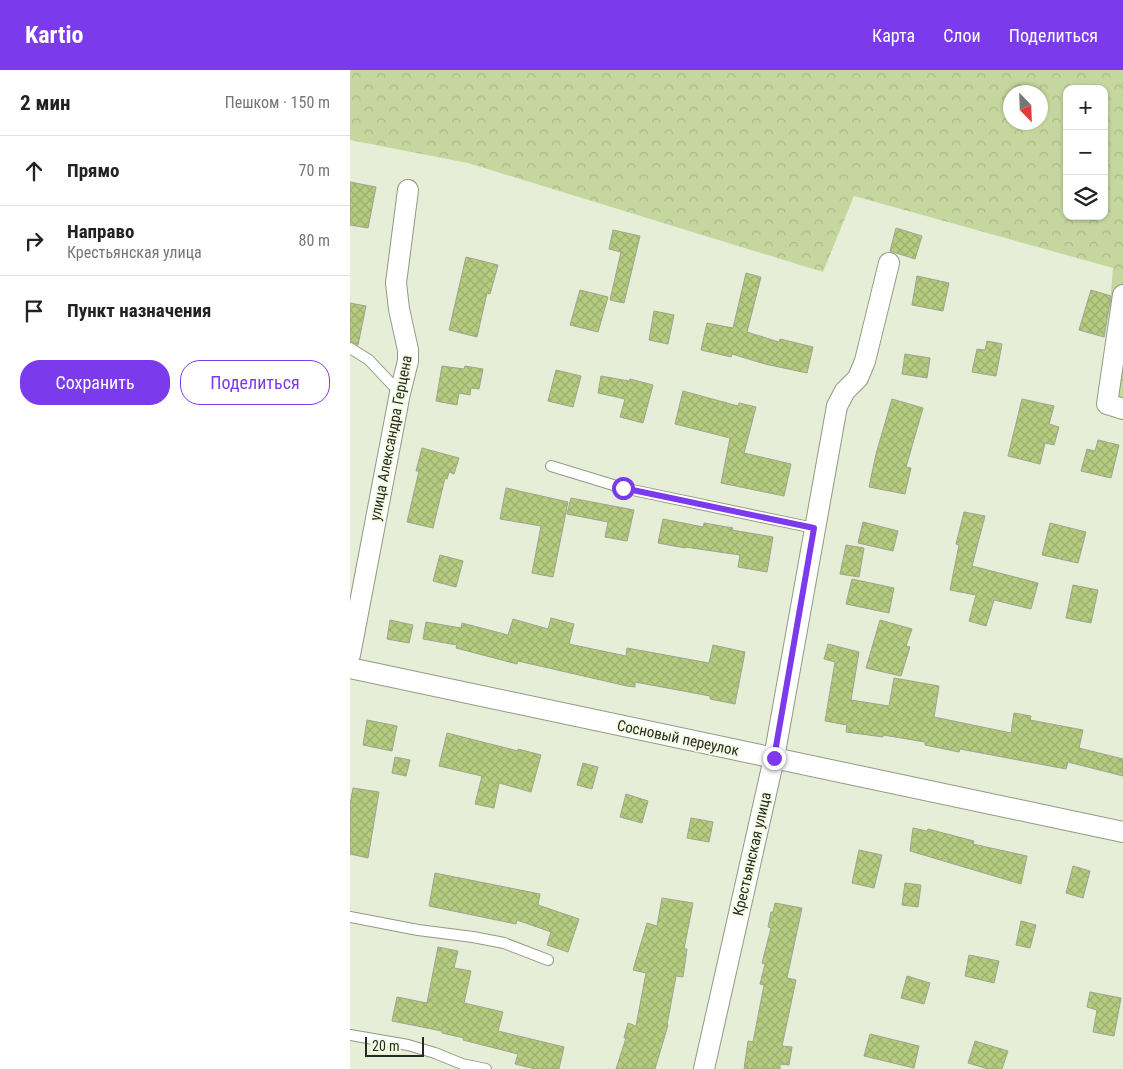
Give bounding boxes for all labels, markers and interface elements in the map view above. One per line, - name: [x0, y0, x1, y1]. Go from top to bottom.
- text: Kartio: [25, 21, 83, 49]
- text: Карта: [872, 25, 915, 46]
- text: Слои: [943, 25, 981, 46]
- text: Поделиться: [1009, 25, 1098, 46]
- north arrow: [1003, 85, 1048, 130]
- map controls: [1063, 85, 1108, 220]
- button: +: [1063, 85, 1108, 130]
- text: 2 мин: [20, 91, 70, 115]
- text: Пешком · 150 m: [225, 93, 330, 112]
- button: −: [1063, 130, 1108, 175]
- icon: ahead: [20, 157, 48, 185]
- text: Прямо: [67, 159, 120, 182]
- text: 70 m: [298, 161, 330, 180]
- button: layers: [1063, 175, 1108, 220]
- text: Направо: [67, 220, 134, 243]
- icon: right: [20, 227, 48, 255]
- text: 80 m: [298, 231, 330, 250]
- text: Крестьянская улица: [67, 243, 202, 262]
- icon: arrive: [20, 297, 48, 325]
- text: Пункт назначения: [67, 299, 211, 322]
- street label: улица Александра Герцена: [366, 354, 416, 522]
- button: Сохранить: [20, 360, 170, 405]
- button: Поделиться: [180, 360, 330, 405]
- route start: [612, 477, 635, 500]
- street label: Сосновый переулок: [615, 716, 741, 760]
- route end: [763, 747, 786, 770]
- street label: Крестьянская улица: [729, 790, 775, 918]
- scale bar: [365, 1034, 424, 1057]
- text: 20 m: [372, 1038, 400, 1054]

